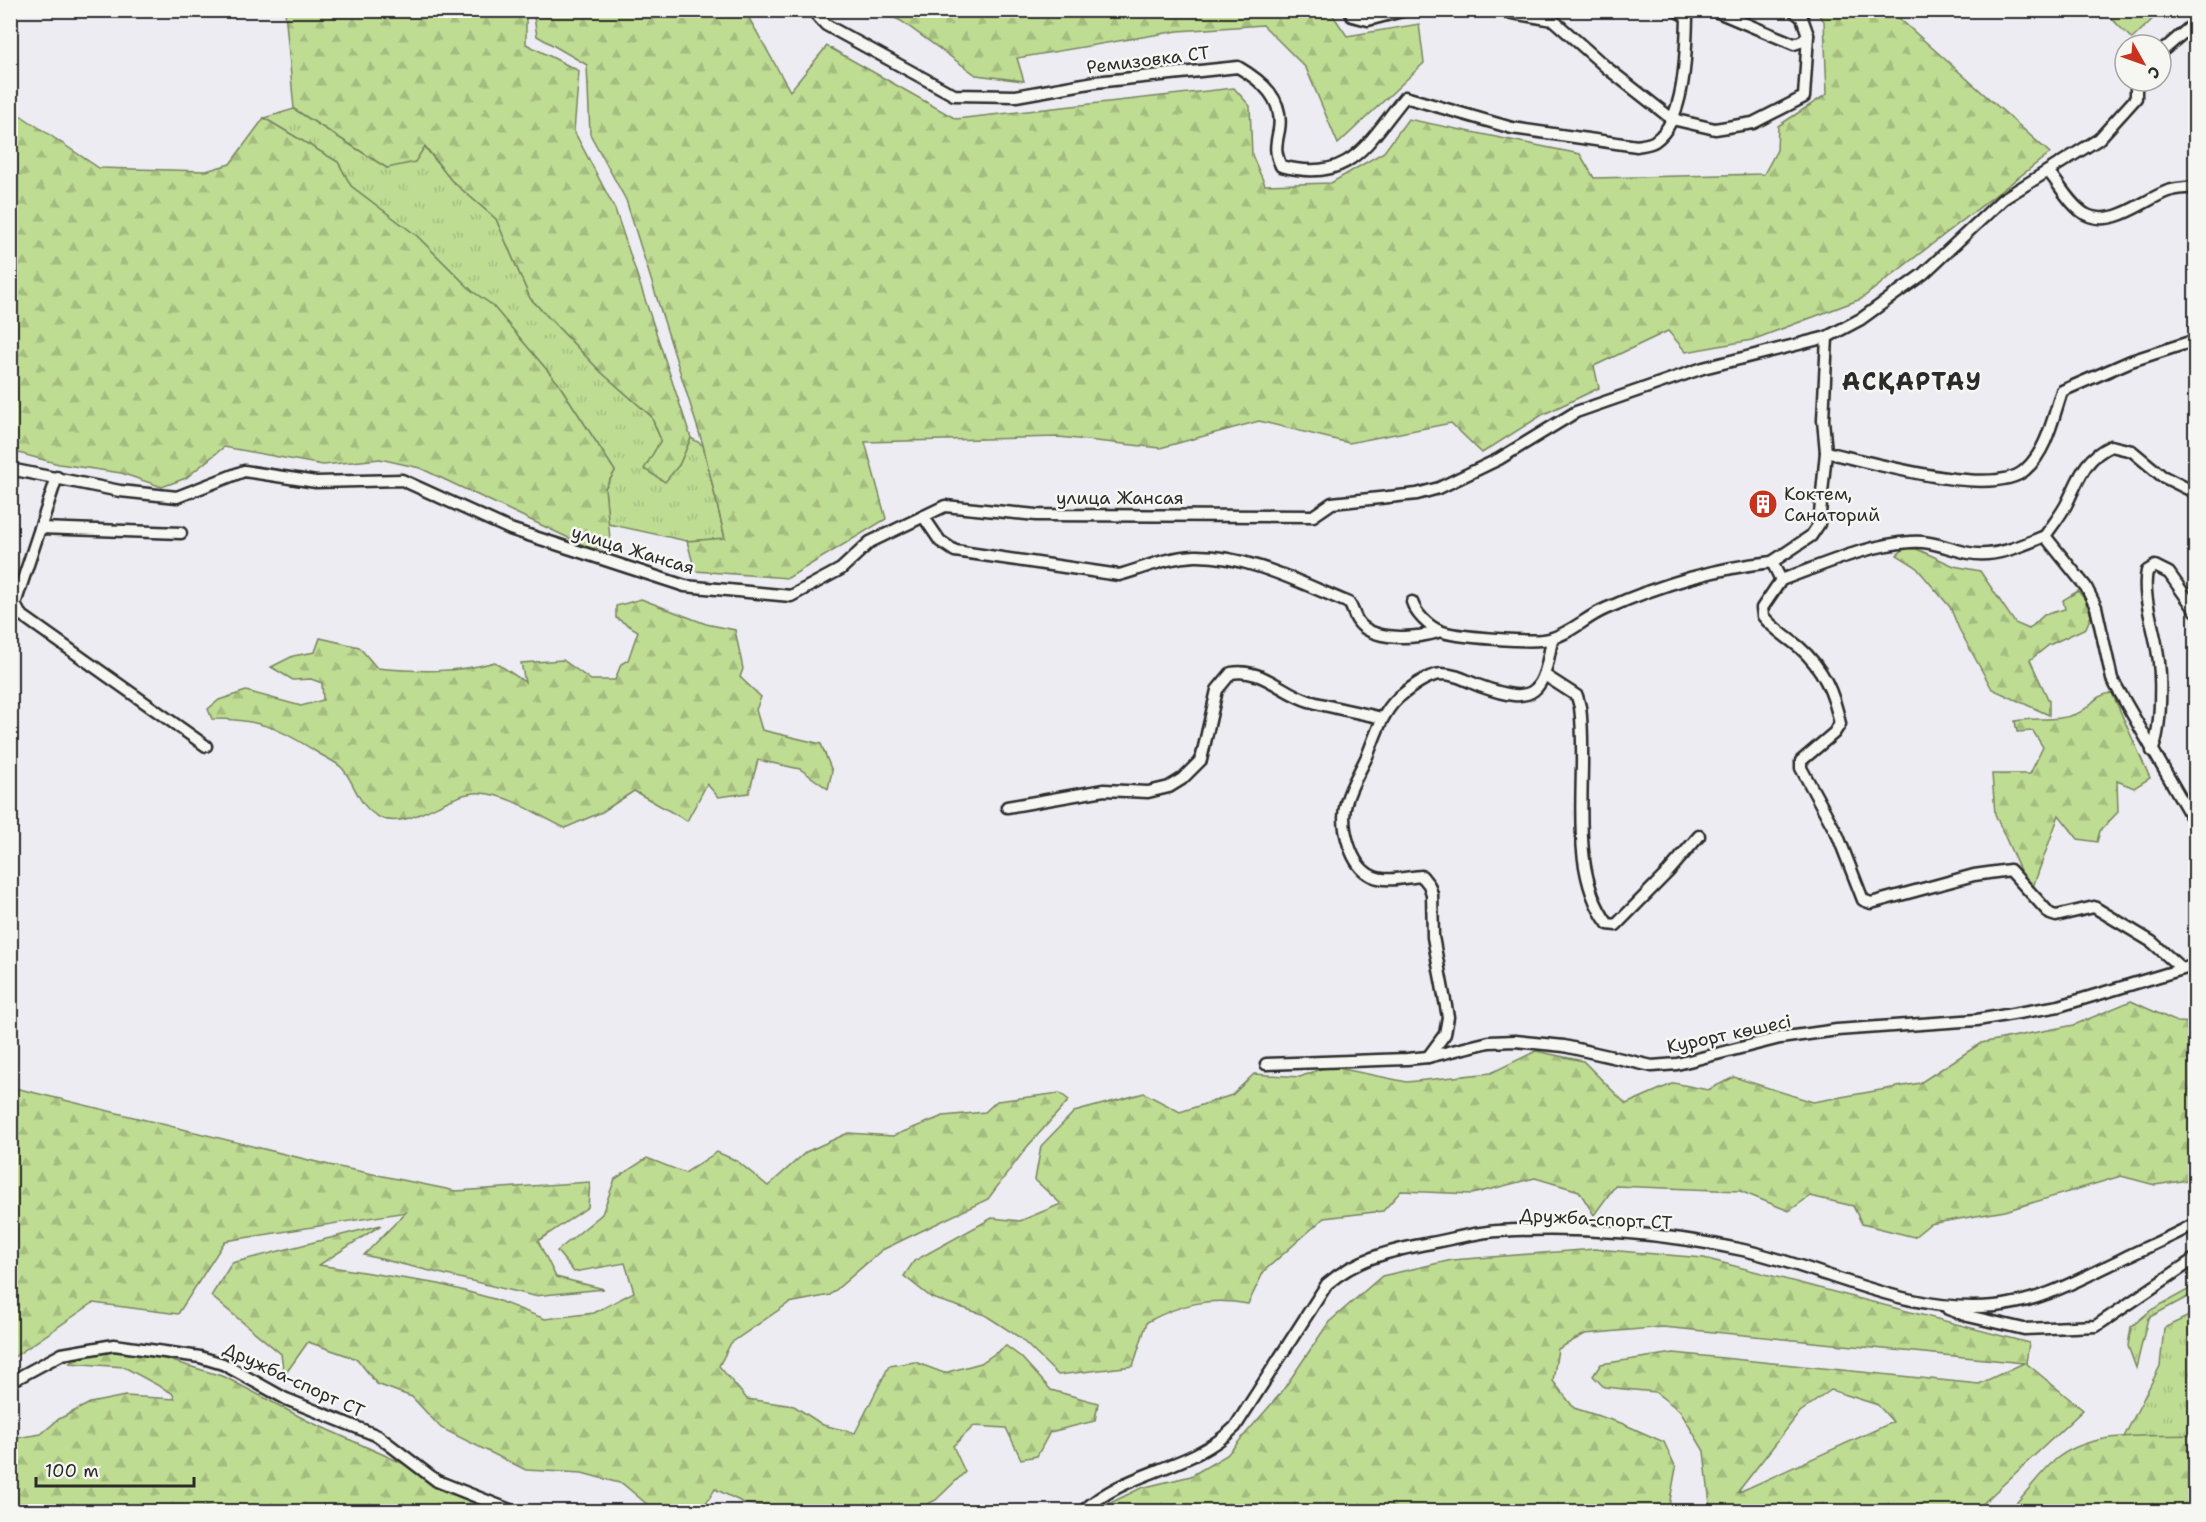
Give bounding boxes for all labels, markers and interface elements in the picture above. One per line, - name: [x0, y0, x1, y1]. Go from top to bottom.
- north arrow: [2113, 33, 2173, 93]
- street label: Ремизовка СТ: [1085, 41, 1211, 79]
- text: С: [2143, 62, 2165, 83]
- district label: АСҚАРТАУ: [1842, 366, 1982, 398]
- place label: Коктем, Санаторий: [1784, 482, 1880, 527]
- street label: улица Жансая: [1056, 486, 1184, 510]
- building icon: Коктем, Санаторий: [1747, 488, 1779, 520]
- street label: улица Жансая: [569, 520, 697, 580]
- street label: Курорт көшесі: [1665, 1009, 1793, 1059]
- street label: Дружба-спорт СТ: [1519, 1203, 1673, 1235]
- street label: Дружба-спорт СТ: [219, 1337, 369, 1423]
- scale bar: [36, 1450, 194, 1488]
- text: 100 m: [45, 1459, 99, 1483]

